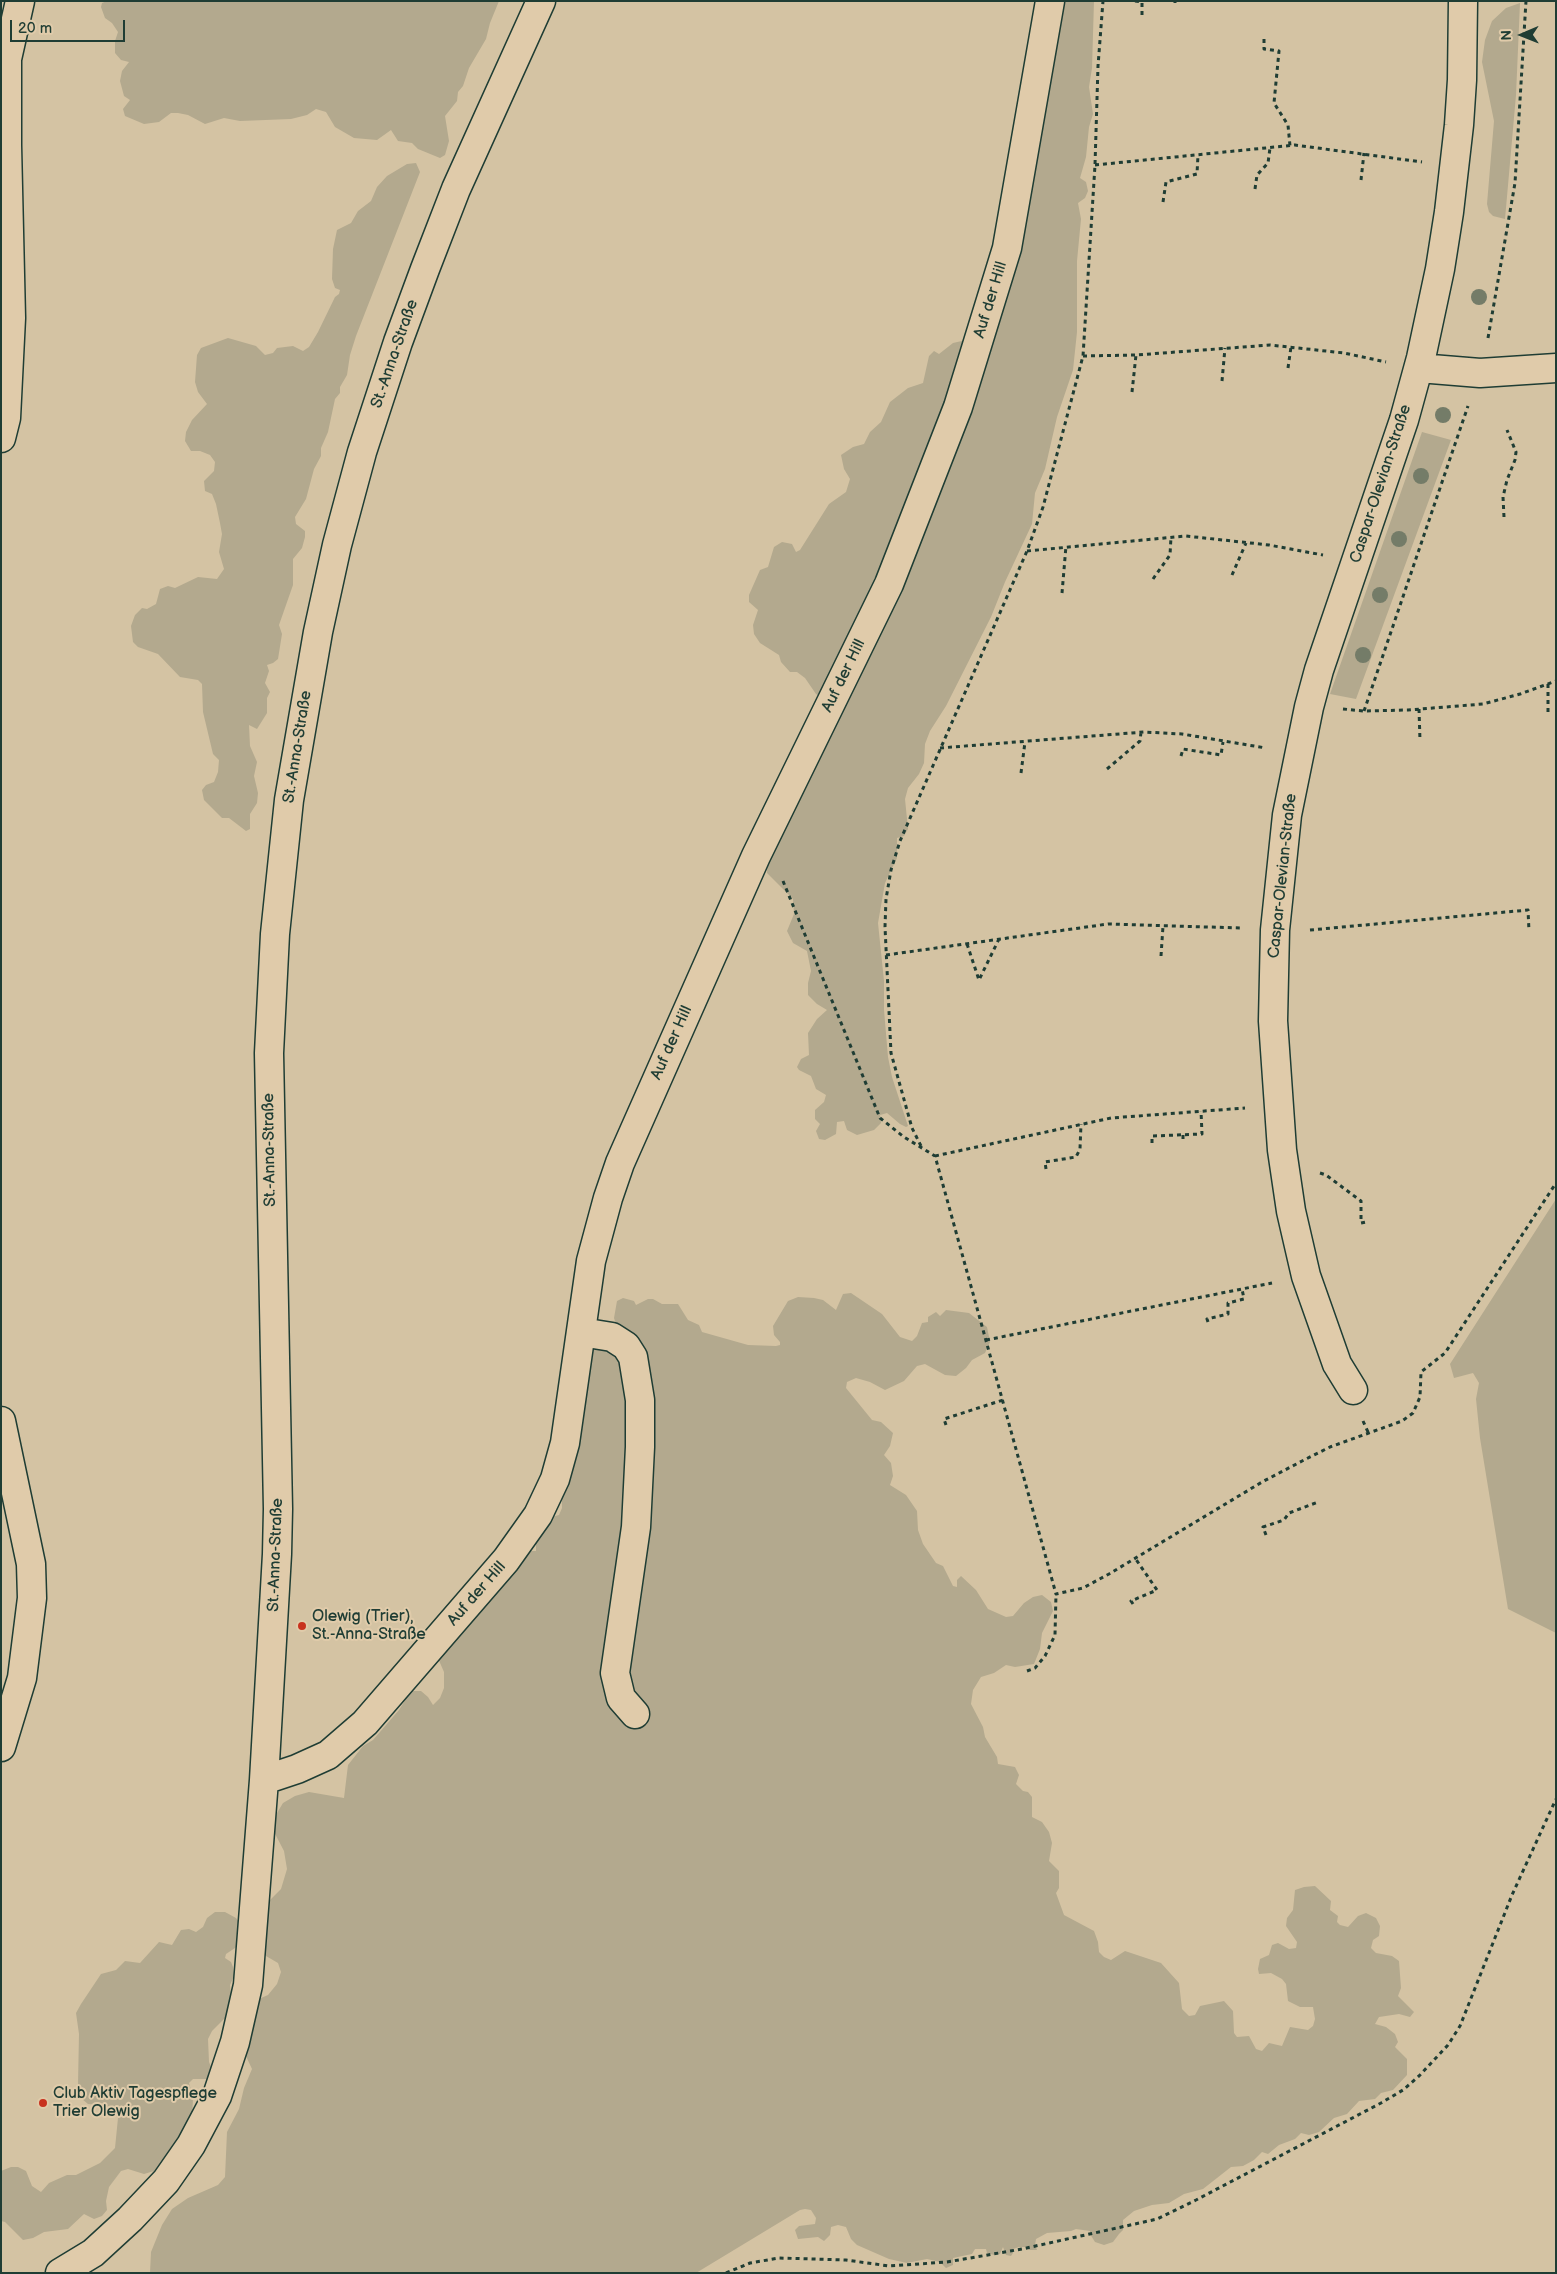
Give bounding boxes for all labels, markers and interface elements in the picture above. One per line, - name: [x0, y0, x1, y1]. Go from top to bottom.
- scale bar: [12, 10, 128, 42]
- north arrow: [1497, 10, 1547, 60]
- text: 20 m: [18, 19, 52, 38]
- text: N: [1498, 30, 1515, 41]
- street label: Auf der Hill: [970, 259, 1012, 341]
- street label: St.-Anna-Straße: [367, 297, 423, 411]
- street label: Caspar-Olevian-Straße: [1346, 402, 1416, 566]
- street label: Auf der Hill: [818, 636, 870, 716]
- street label: St.-Anna-Straße: [280, 689, 316, 805]
- street label: Caspar-Olevian-Straße: [1265, 793, 1301, 959]
- street label: Auf der Hill: [647, 1003, 697, 1083]
- street label: St.-Anna-Straße: [259, 1093, 281, 1207]
- street label: St.-Anna-Straße: [264, 1498, 288, 1612]
- street label: Auf der Hill: [444, 1558, 510, 1630]
- place label: Olewig (Trier), St.-Anna-Straße: [312, 1607, 426, 1645]
- marker: Olewig (Trier), St.-Anna-Straße: [296, 1620, 308, 1632]
- place label: Club Aktiv Tagespflege Trier Olewig: [53, 2084, 217, 2122]
- marker: Club Aktiv Tagespflege Trier Olewig: [37, 2097, 49, 2109]

